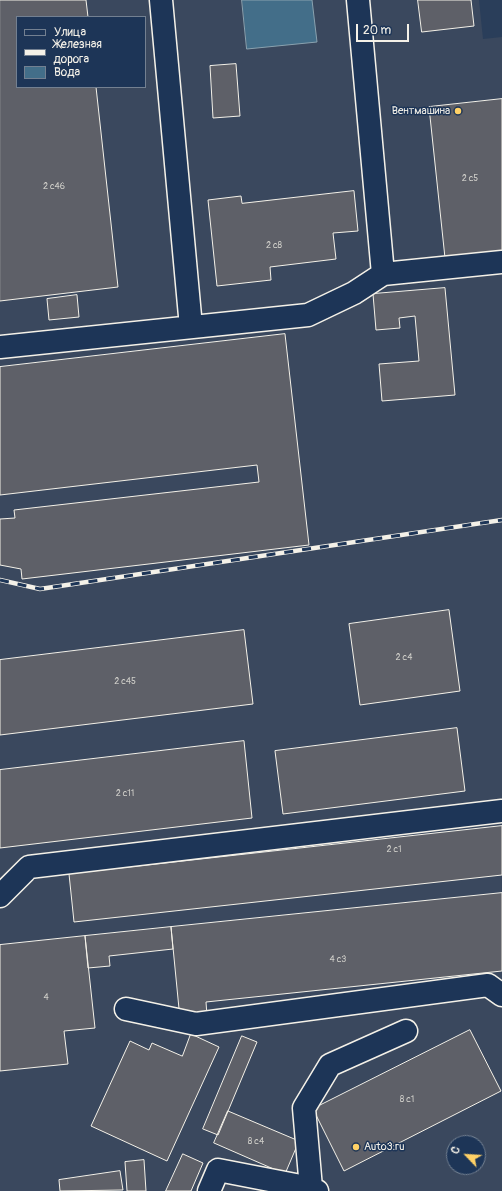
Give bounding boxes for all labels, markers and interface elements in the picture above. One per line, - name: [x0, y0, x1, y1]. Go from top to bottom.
- legend: [16, 16, 146, 88]
- scale bar: [358, 16, 411, 42]
- text: 20 m: [363, 23, 391, 38]
- text: Улица: [54, 25, 86, 40]
- text: Железная дорога: [54, 37, 102, 67]
- text: Вода: [54, 65, 80, 80]
- place label: Вентмашина: [392, 104, 450, 118]
- marker: Вентмашина: [453, 106, 463, 116]
- house number: 2 с5: [462, 174, 478, 184]
- house number: 2 с46: [43, 182, 65, 192]
- house number: 2 с8: [266, 241, 282, 251]
- house number: 2 с4: [396, 653, 412, 663]
- house number: 2 с45: [114, 677, 136, 687]
- house number: 2 с11: [116, 789, 134, 799]
- house number: 2 с1: [386, 845, 402, 855]
- house number: 4 с3: [330, 955, 346, 965]
- house number: 4: [43, 993, 49, 1003]
- house number: 8 с1: [400, 1095, 414, 1105]
- north arrow: [446, 1135, 486, 1175]
- house number: 8 с4: [248, 1137, 264, 1147]
- place label: Auto3.ru: [364, 1140, 405, 1154]
- marker: Auto3.ru: [351, 1142, 361, 1152]
- text: С: [448, 1144, 463, 1156]

